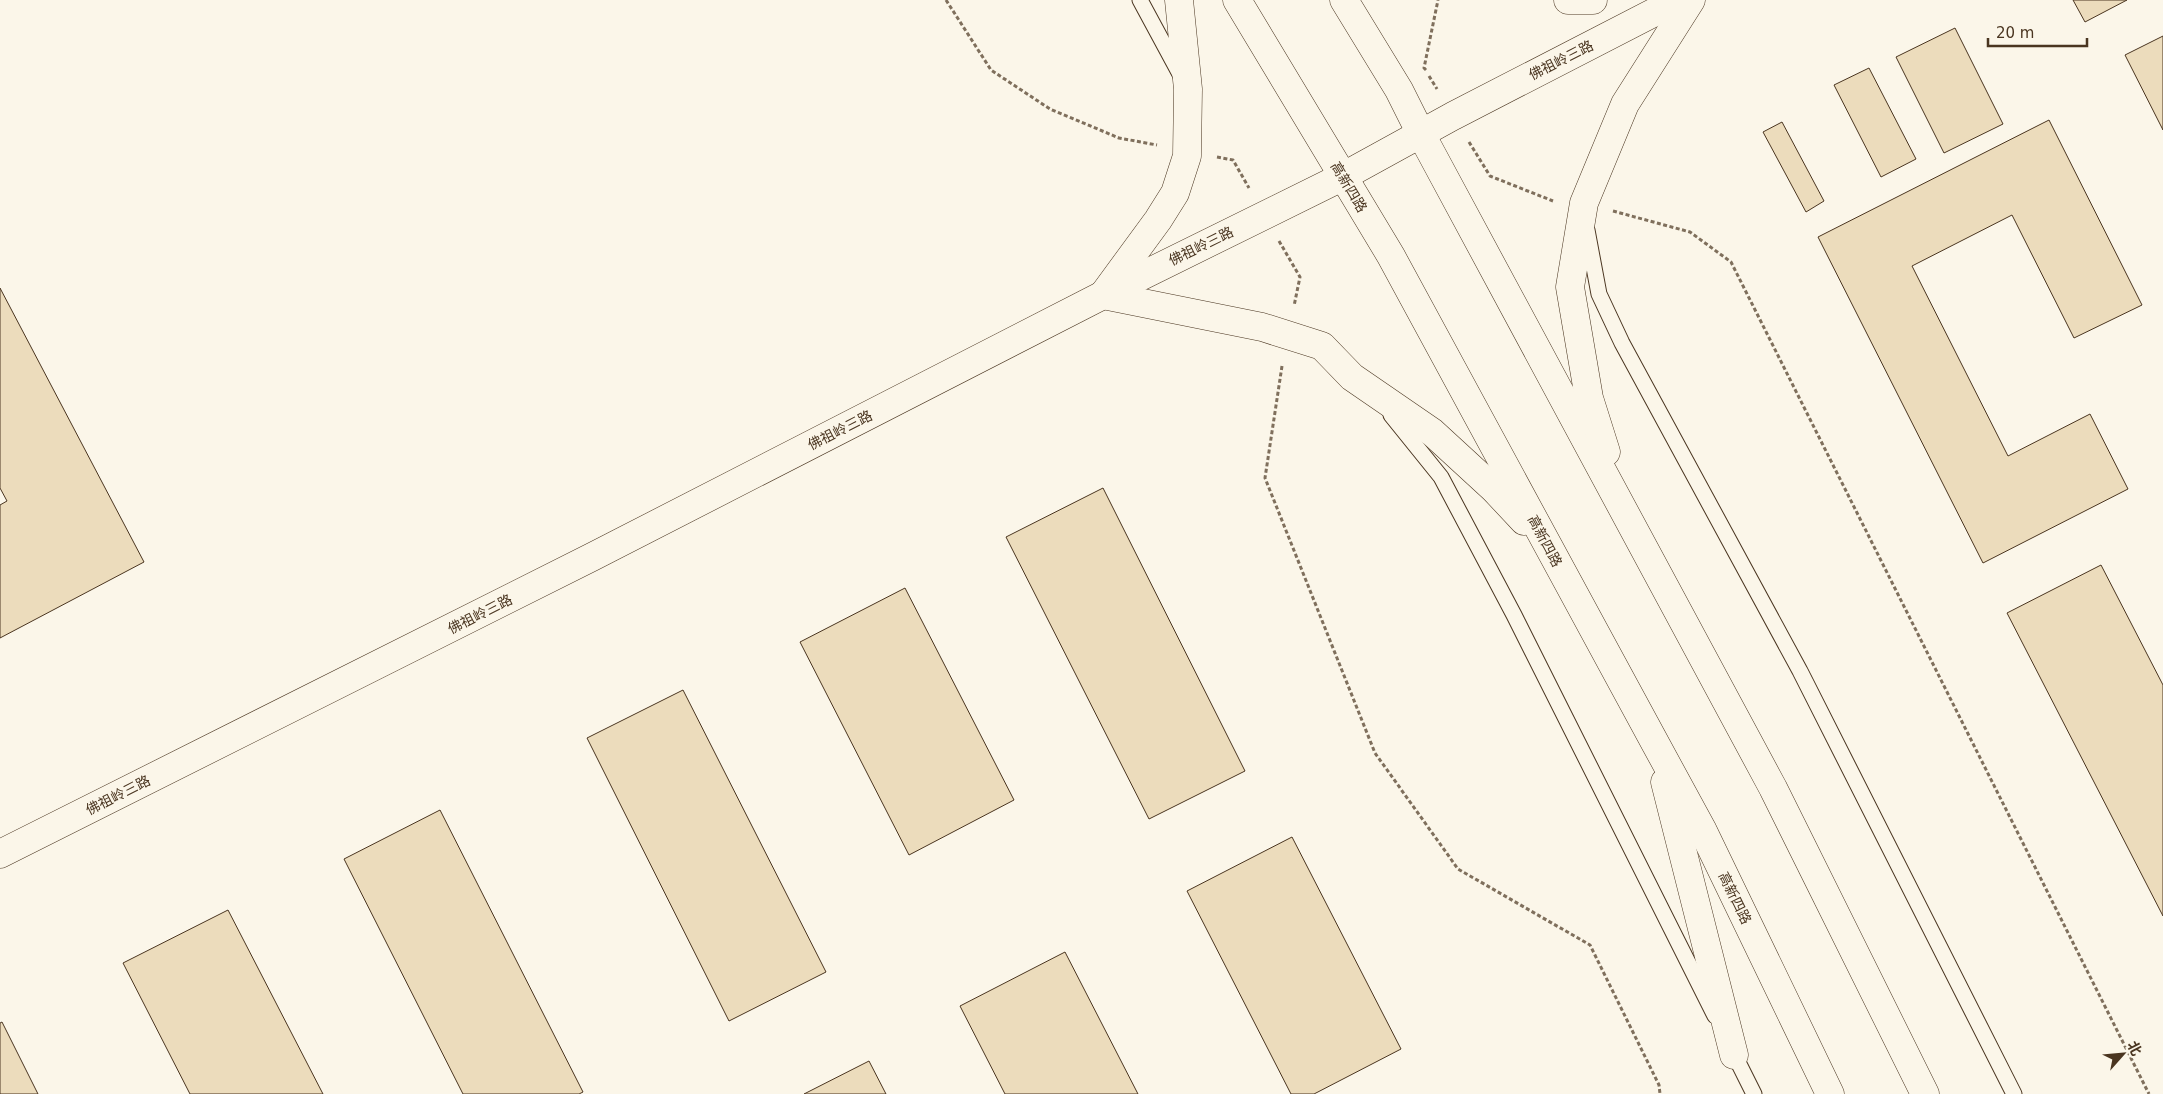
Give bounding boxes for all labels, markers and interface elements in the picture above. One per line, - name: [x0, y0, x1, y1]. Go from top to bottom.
- scale bar: [1988, 15, 2087, 47]
- text: 20 m: [1996, 24, 2034, 42]
- street label: 佛祖岭三路: [1526, 37, 1596, 83]
- street label: 高新四路: [1328, 159, 1370, 215]
- street label: 佛祖岭三路: [1166, 223, 1236, 269]
- street label: 佛祖岭三路: [805, 407, 875, 453]
- street label: 高新四路: [1525, 513, 1565, 569]
- street label: 佛祖岭三路: [445, 591, 515, 637]
- street label: 佛祖岭三路: [83, 772, 153, 818]
- street label: 高新四路: [1716, 869, 1754, 927]
- north arrow: [2098, 1029, 2148, 1079]
- text: 北: [2124, 1038, 2145, 1058]

